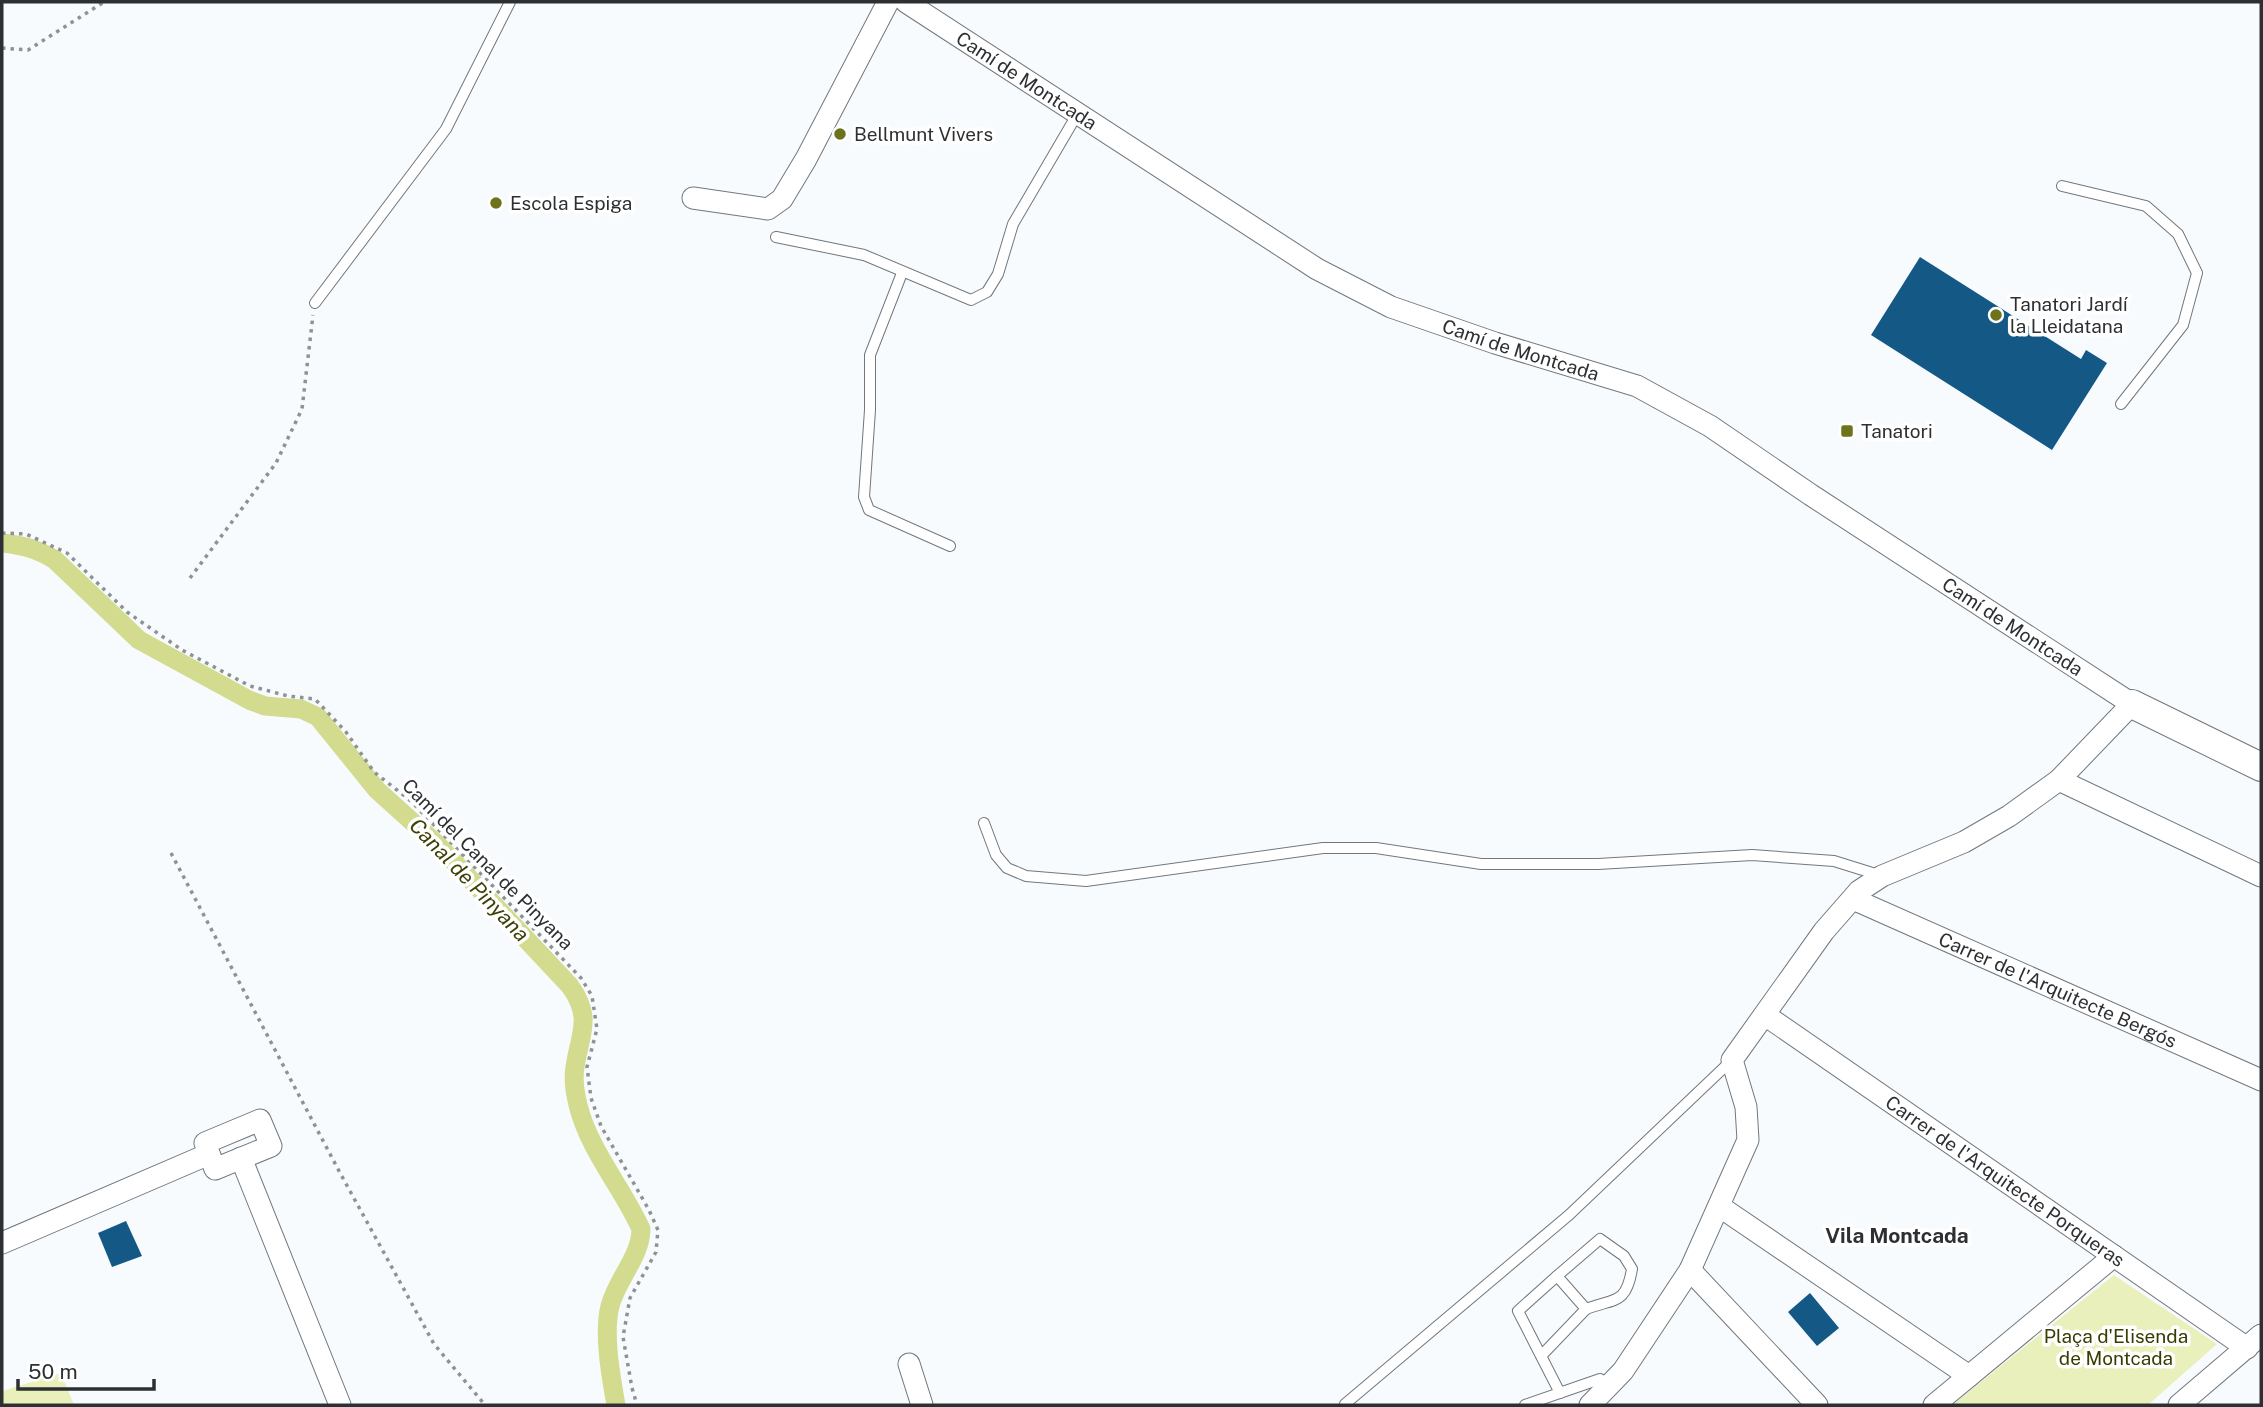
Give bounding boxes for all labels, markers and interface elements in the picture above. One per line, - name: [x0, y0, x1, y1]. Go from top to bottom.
- street label: Camí de Montcada: [952, 27, 1101, 134]
- place label: Bellmunt Vivers: [854, 123, 993, 145]
- marker: Bellmunt Vivers: [832, 126, 848, 142]
- place label: Escola Espiga: [510, 192, 632, 214]
- marker: Escola Espiga: [488, 195, 504, 211]
- place label: Tanatori Jardí la Lleidatana: [2010, 293, 2128, 337]
- marker: Tanatori Jardí la Lleidatana: [1988, 307, 2004, 323]
- street label: Camí de Montcada: [1439, 315, 1602, 385]
- place label: Tanatori: [1861, 420, 1933, 442]
- marker: Tanatori: [1839, 423, 1855, 439]
- street label: Camí de Montcada: [1938, 573, 2087, 680]
- street label: Camí del Canal de Pinyana: [398, 774, 578, 954]
- water label: Canal de Pinyana: [404, 813, 534, 947]
- street label: Carrer de l'Arquitecte Bergós: [1936, 928, 2180, 1052]
- street label: Carrer de l'Arquitecte Porqueras: [1882, 1091, 2129, 1271]
- district label: Vila Montcada: [1825, 1223, 1969, 1248]
- park label: Plaça d'Elisenda de Montcada: [2044, 1325, 2188, 1369]
- scale bar: [18, 1348, 154, 1392]
- text: 50 m: [28, 1359, 78, 1384]

